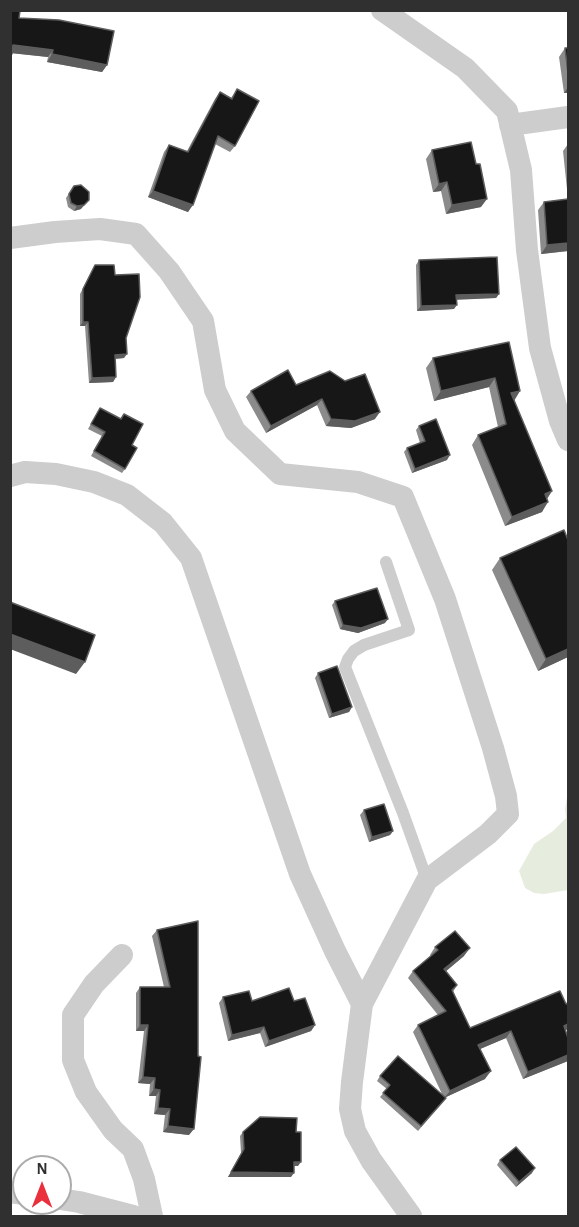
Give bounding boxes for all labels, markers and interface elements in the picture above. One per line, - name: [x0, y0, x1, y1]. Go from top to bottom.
- north arrow: [12, 1155, 72, 1215]
- text: N: [36, 1161, 48, 1177]

